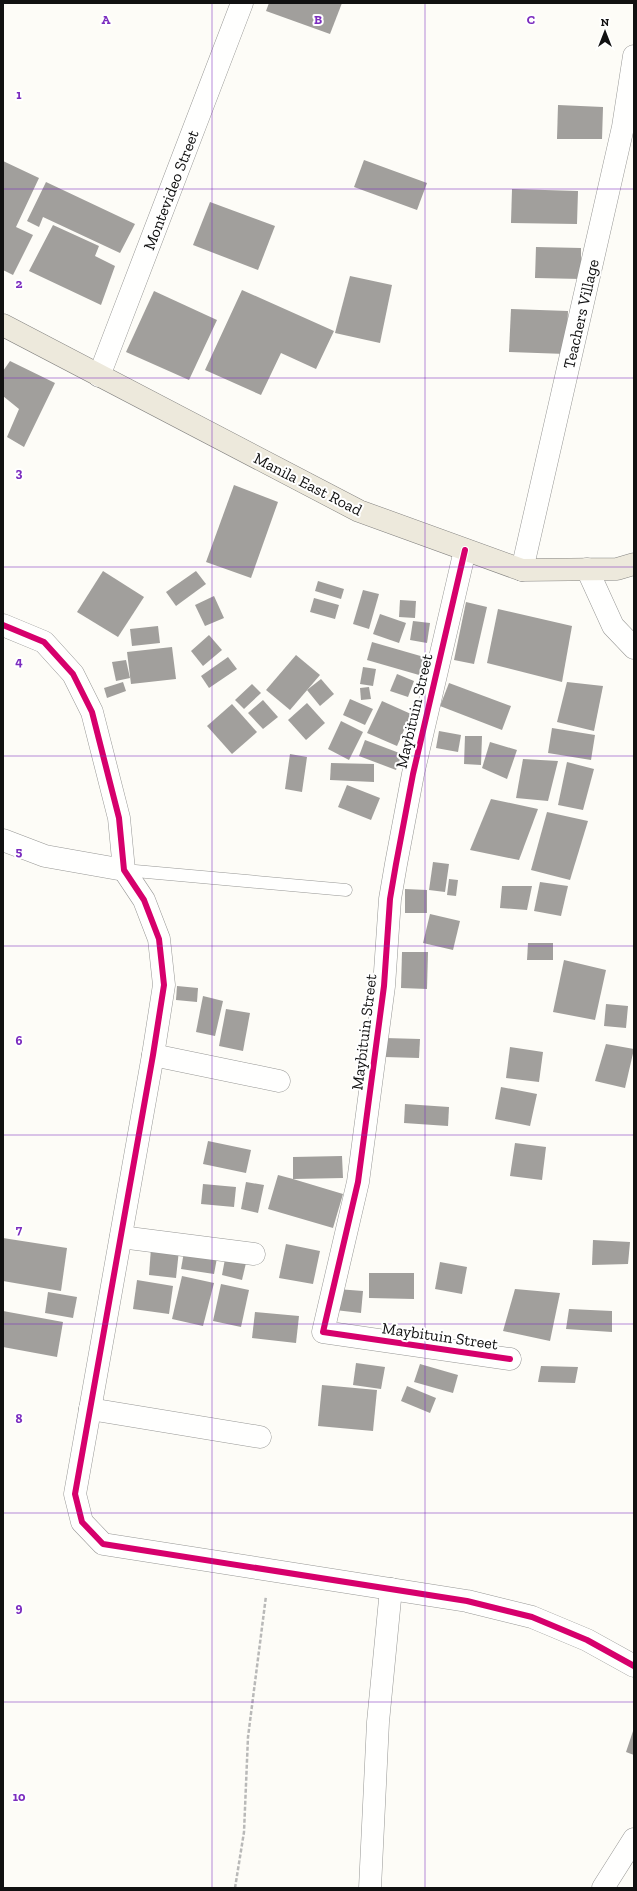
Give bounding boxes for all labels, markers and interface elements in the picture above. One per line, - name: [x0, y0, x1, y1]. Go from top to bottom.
- text: A: [102, 12, 111, 27]
- text: B: [314, 12, 322, 27]
- text: C: [527, 12, 535, 27]
- north arrow: [585, 12, 625, 52]
- text: N: [601, 16, 610, 29]
- text: 1: [16, 87, 22, 102]
- street label: Montevideo Street: [139, 127, 203, 253]
- street label: Teachers Village: [559, 257, 603, 371]
- text: 2: [16, 276, 23, 291]
- street label: Manila East Road: [251, 449, 366, 520]
- text: 3: [16, 465, 23, 480]
- street label: Maybituin Street: [392, 652, 436, 770]
- text: 4: [15, 654, 23, 669]
- text: 5: [16, 844, 23, 859]
- street label: Maybituin Street: [347, 973, 381, 1091]
- text: 6: [16, 1033, 23, 1048]
- text: 7: [16, 1222, 23, 1237]
- street label: Maybituin Street: [381, 1318, 499, 1354]
- text: 8: [15, 1411, 23, 1426]
- text: 9: [16, 1600, 23, 1615]
- text: 10: [13, 1789, 26, 1804]

